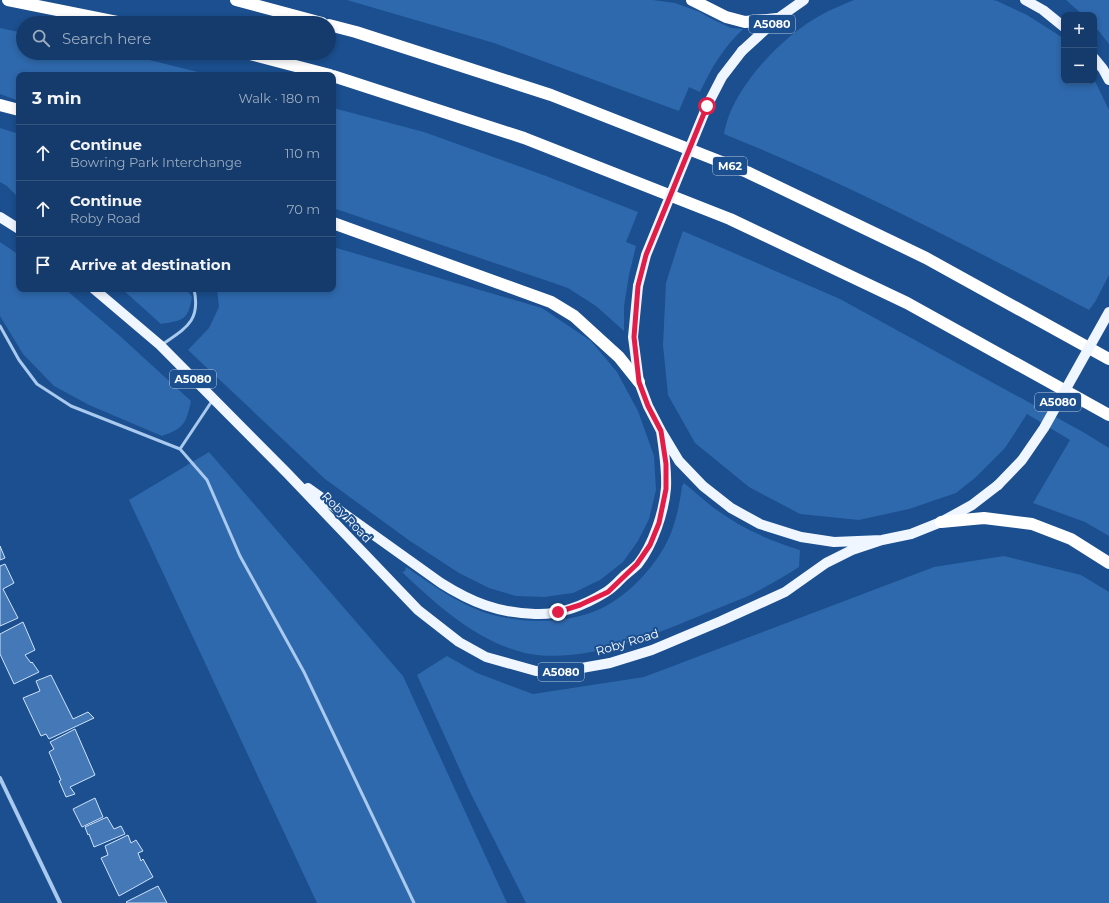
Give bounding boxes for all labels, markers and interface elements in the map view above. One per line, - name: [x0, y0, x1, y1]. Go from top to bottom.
- map controls: [1061, 12, 1097, 84]
- button: +: [1061, 12, 1097, 48]
- road number: A5080: [749, 15, 795, 33]
- search box: [16, 16, 336, 60]
- icon: search: [30, 27, 52, 49]
- text: Search here: [62, 29, 151, 48]
- button: −: [1061, 48, 1097, 84]
- text: 3 min: [32, 88, 82, 108]
- text: Walk · 180 m: [238, 90, 320, 106]
- route start: [698, 97, 716, 115]
- text: Continue: [70, 135, 142, 154]
- icon: ahead: [32, 142, 54, 164]
- text: 110 m: [285, 145, 320, 161]
- text: Bowring Park Interchange: [70, 154, 242, 170]
- road number: M62: [713, 157, 747, 175]
- text: Continue: [70, 191, 142, 210]
- icon: ahead: [32, 198, 54, 220]
- text: 70 m: [287, 201, 320, 217]
- text: Roby Road: [70, 210, 141, 226]
- icon: arrive: [32, 254, 54, 276]
- text: Arrive at destination: [70, 255, 231, 274]
- road number: A5080: [170, 370, 216, 388]
- road number: A5080: [1035, 393, 1081, 411]
- street label: Roby Road: [319, 488, 375, 546]
- route end: [549, 603, 567, 621]
- street label: Roby Road: [594, 625, 660, 659]
- road number: A5080: [538, 663, 584, 681]

